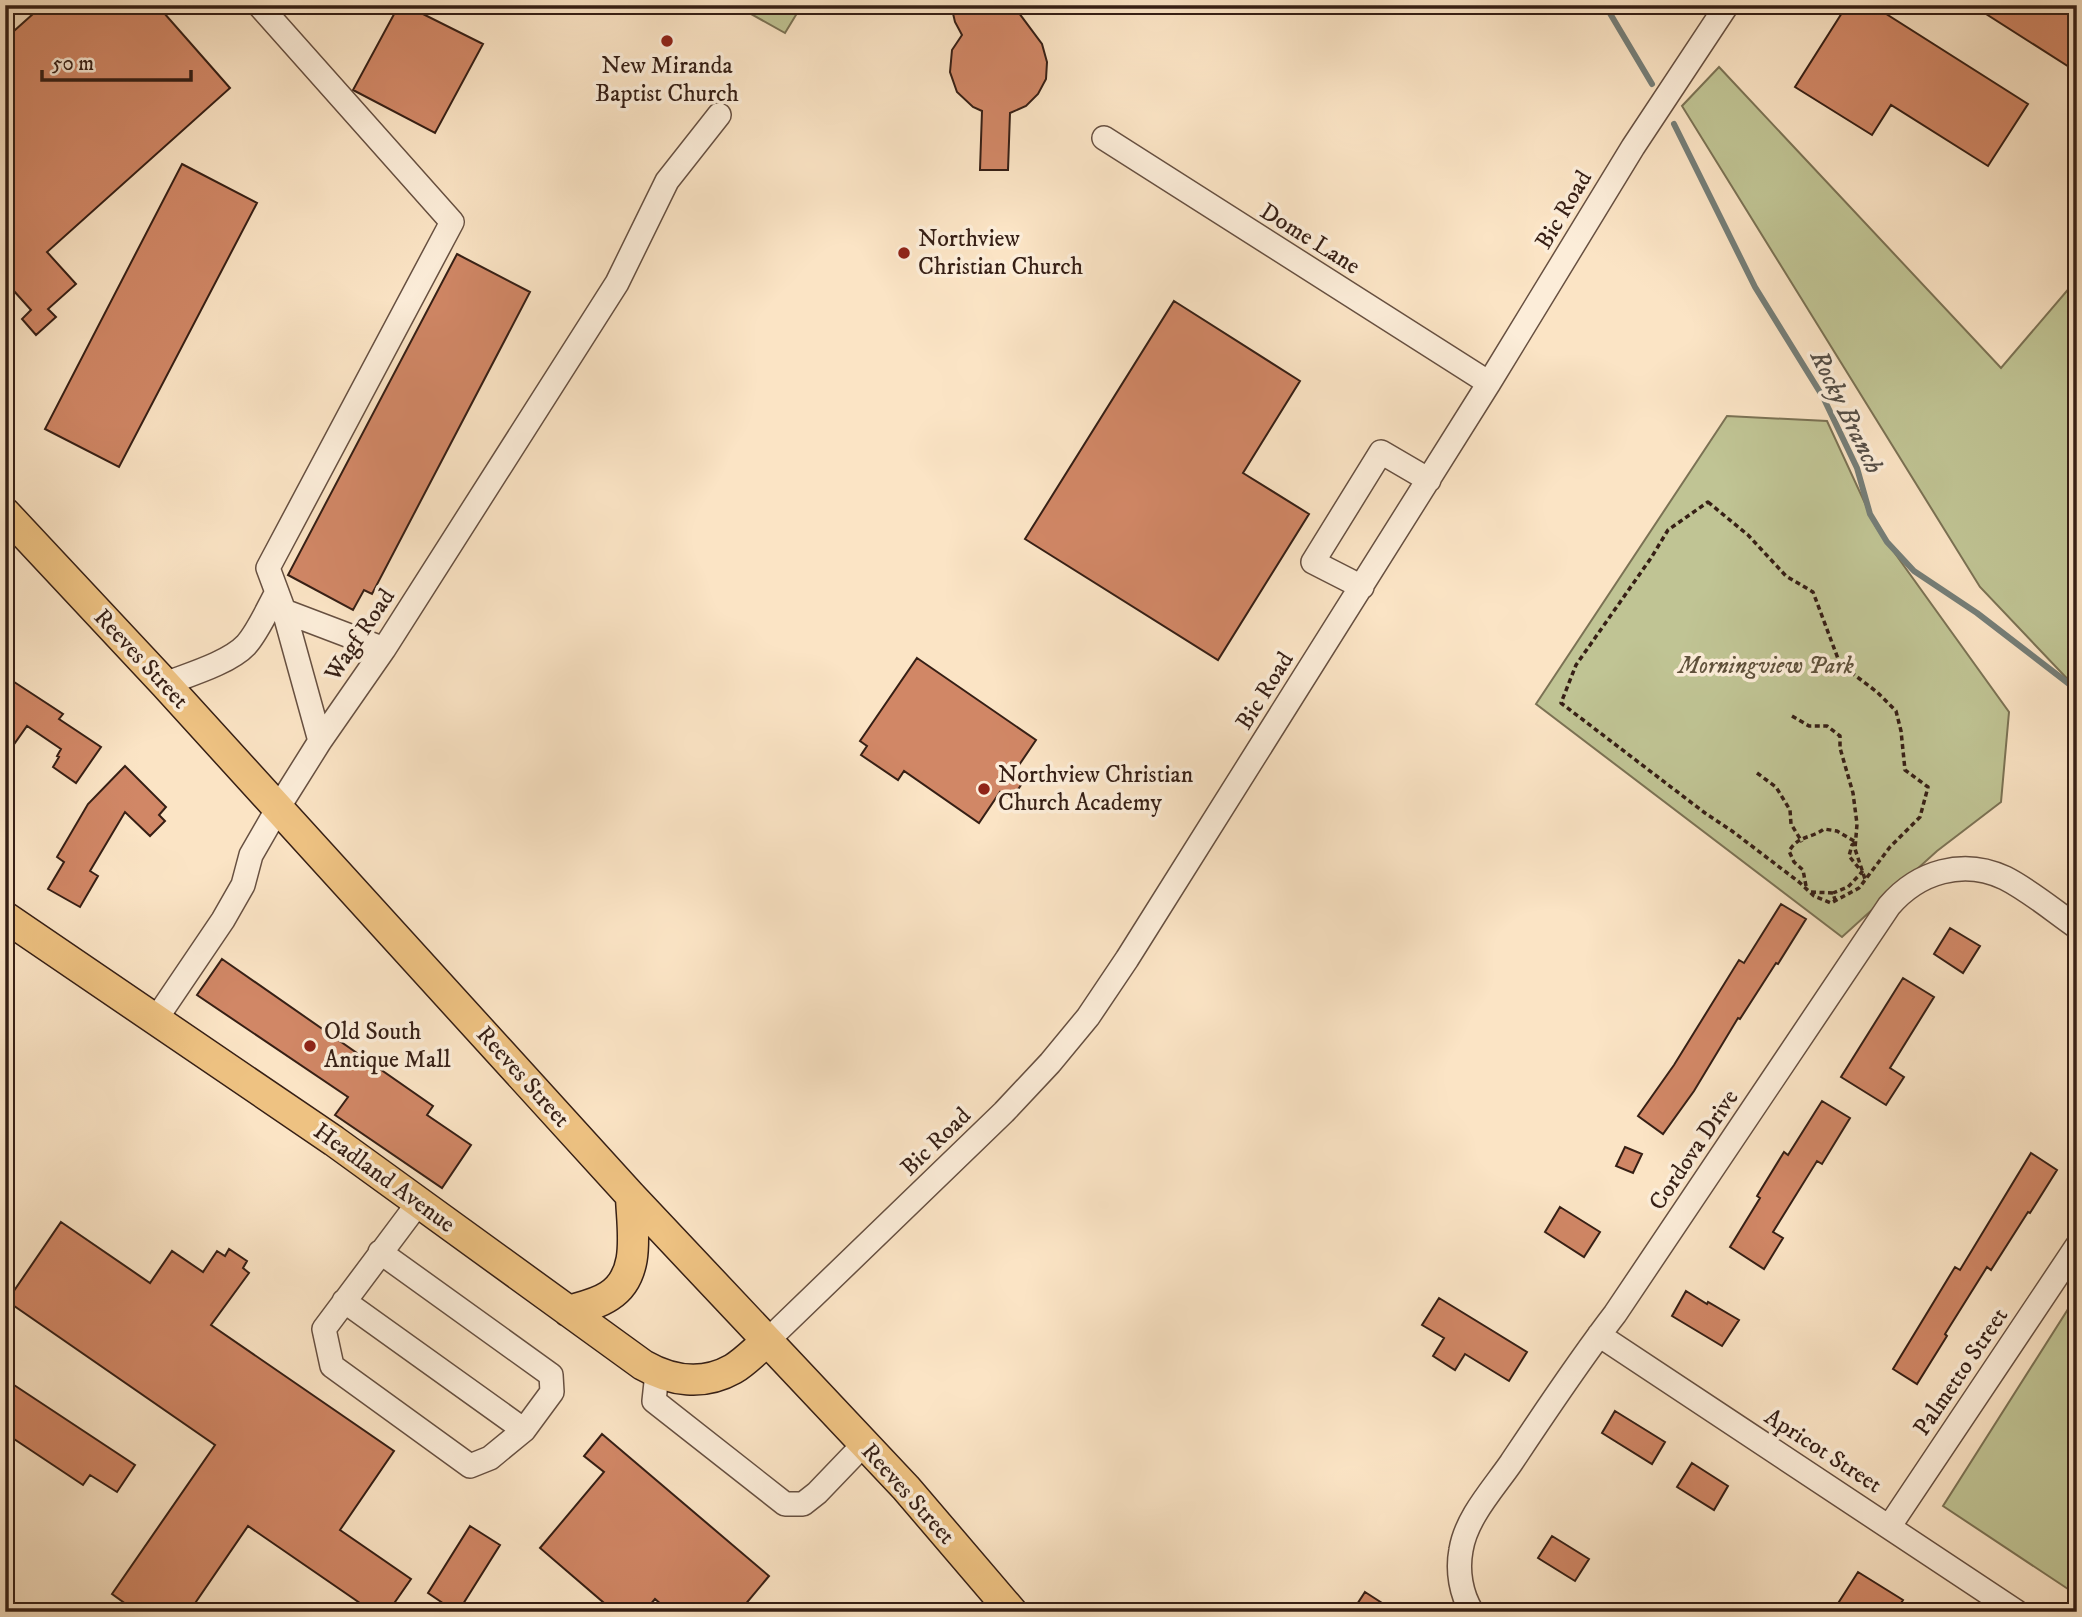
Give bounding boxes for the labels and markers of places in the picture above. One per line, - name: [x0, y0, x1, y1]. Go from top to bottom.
- marker: New Miranda Baptist Church: [659, 33, 675, 49]
- place label: New Miranda Baptist Church: [595, 51, 739, 109]
- place label: Northview Christian Church: [918, 224, 1084, 282]
- marker: Northview Christian Church: [896, 245, 912, 261]
- place label: Northview Christian Church Academy: [998, 760, 1194, 818]
- marker: Northview Christian Church Academy: [976, 781, 992, 797]
- place label: Old South Antique Mall: [324, 1017, 451, 1075]
- marker: Old South Antique Mall: [302, 1038, 318, 1054]

